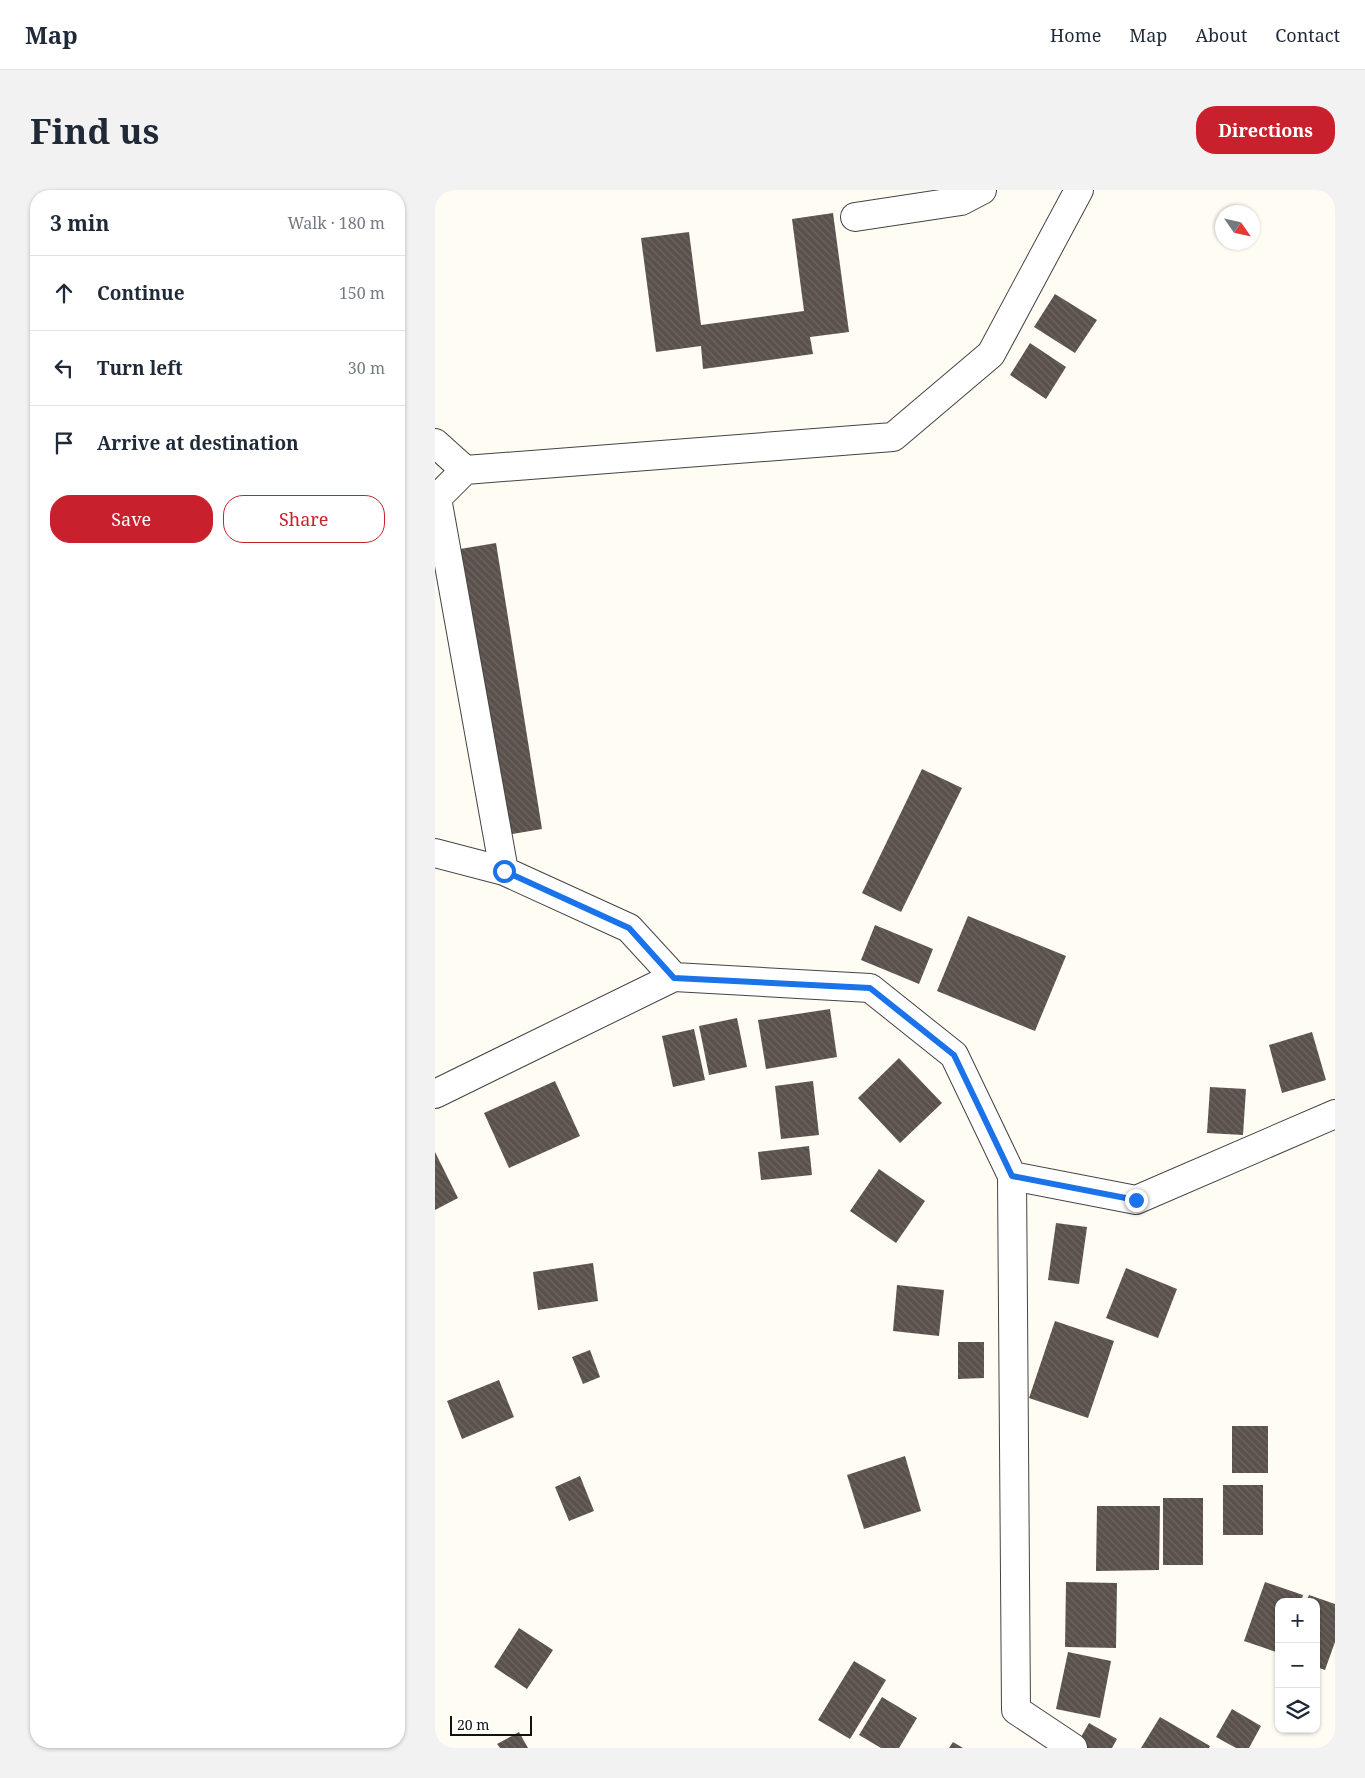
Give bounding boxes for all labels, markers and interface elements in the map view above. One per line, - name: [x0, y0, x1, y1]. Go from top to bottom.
- text: Map: [25, 18, 78, 51]
- text: Home: [1050, 23, 1101, 47]
- text: Map: [1129, 23, 1167, 47]
- text: About: [1195, 23, 1247, 47]
- text: Contact: [1275, 23, 1340, 47]
- button: Directions: [1196, 106, 1335, 154]
- text: Find us: [30, 107, 159, 154]
- north arrow: [1215, 205, 1260, 250]
- text: 3 min: [50, 209, 109, 237]
- text: Walk · 180 m: [288, 212, 385, 234]
- icon: ahead: [50, 279, 78, 307]
- text: Continue: [97, 280, 185, 306]
- text: 150 m: [339, 282, 385, 304]
- icon: left: [50, 354, 78, 382]
- text: Turn left: [97, 355, 183, 381]
- text: 30 m: [348, 357, 385, 379]
- icon: arrive: [50, 429, 78, 457]
- text: Arrive at destination: [97, 430, 299, 456]
- button: Save: [50, 495, 213, 543]
- button: Share: [223, 495, 385, 543]
- route start: [493, 860, 516, 883]
- route end: [1125, 1189, 1148, 1212]
- map controls: [1275, 1598, 1320, 1733]
- button: +: [1275, 1598, 1320, 1643]
- button: −: [1275, 1643, 1320, 1688]
- button: layers: [1275, 1688, 1320, 1733]
- scale bar: [450, 1713, 533, 1736]
- text: 20 m: [457, 1715, 490, 1734]

